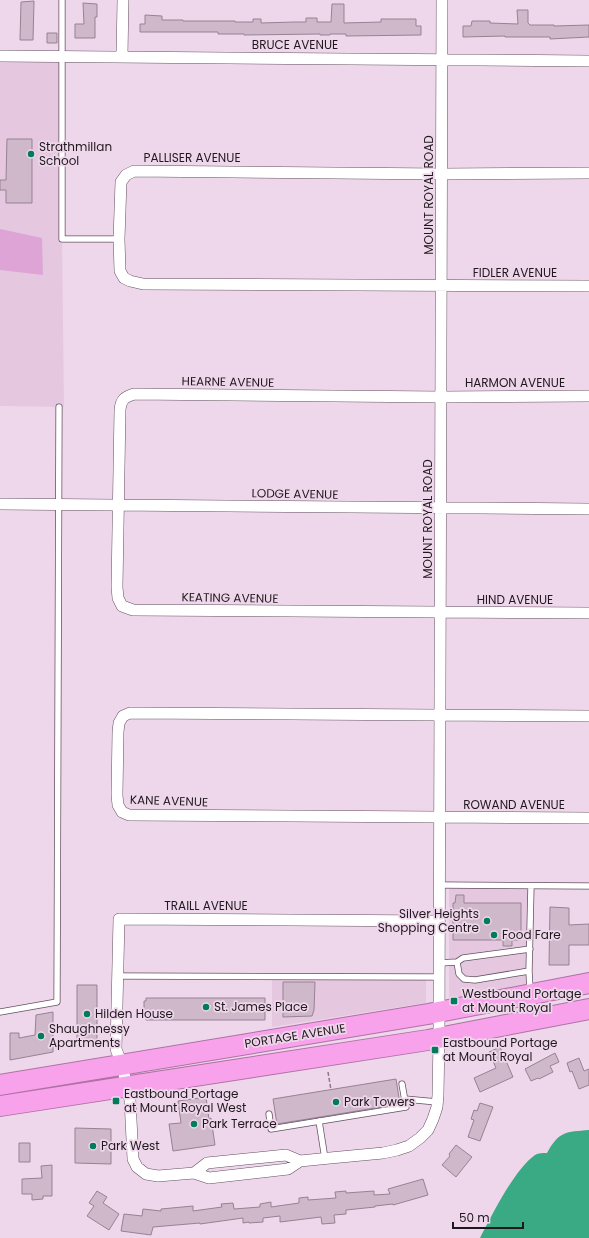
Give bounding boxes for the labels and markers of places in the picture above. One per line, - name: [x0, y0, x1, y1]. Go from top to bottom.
- place label: Strathmillan School: [39, 138, 112, 169]
- marker: Strathmillan School: [26, 149, 36, 159]
- place label: Silver Heights Shopping Centre: [378, 905, 479, 936]
- marker: Silver Heights Shopping Centre: [482, 916, 492, 926]
- place label: Food Fare: [502, 926, 561, 943]
- marker: Food Fare: [489, 930, 499, 940]
- place label: Westbound Portage at Mount Royal: [462, 985, 581, 1016]
- marker: Westbound Portage at Mount Royal: [449, 996, 459, 1006]
- place label: St. James Place: [214, 998, 308, 1015]
- marker: St. James Place: [201, 1002, 211, 1012]
- place label: Hilden House: [95, 1005, 173, 1022]
- marker: Hilden House: [82, 1009, 92, 1019]
- place label: Shaughnessy Apartments: [49, 1020, 130, 1051]
- marker: Shaughnessy Apartments: [36, 1031, 46, 1041]
- place label: Eastbound Portage at Mount Royal: [443, 1034, 558, 1065]
- marker: Eastbound Portage at Mount Royal: [430, 1045, 440, 1055]
- place label: Eastbound Portage at Mount Royal West: [124, 1085, 246, 1116]
- place label: Park Towers: [344, 1093, 415, 1110]
- marker: Eastbound Portage at Mount Royal West: [111, 1096, 121, 1106]
- marker: Park Towers: [331, 1097, 341, 1107]
- place label: Park Terrace: [202, 1115, 277, 1132]
- marker: Park Terrace: [189, 1119, 199, 1129]
- place label: Park West: [101, 1137, 160, 1154]
- marker: Park West: [88, 1141, 98, 1151]

